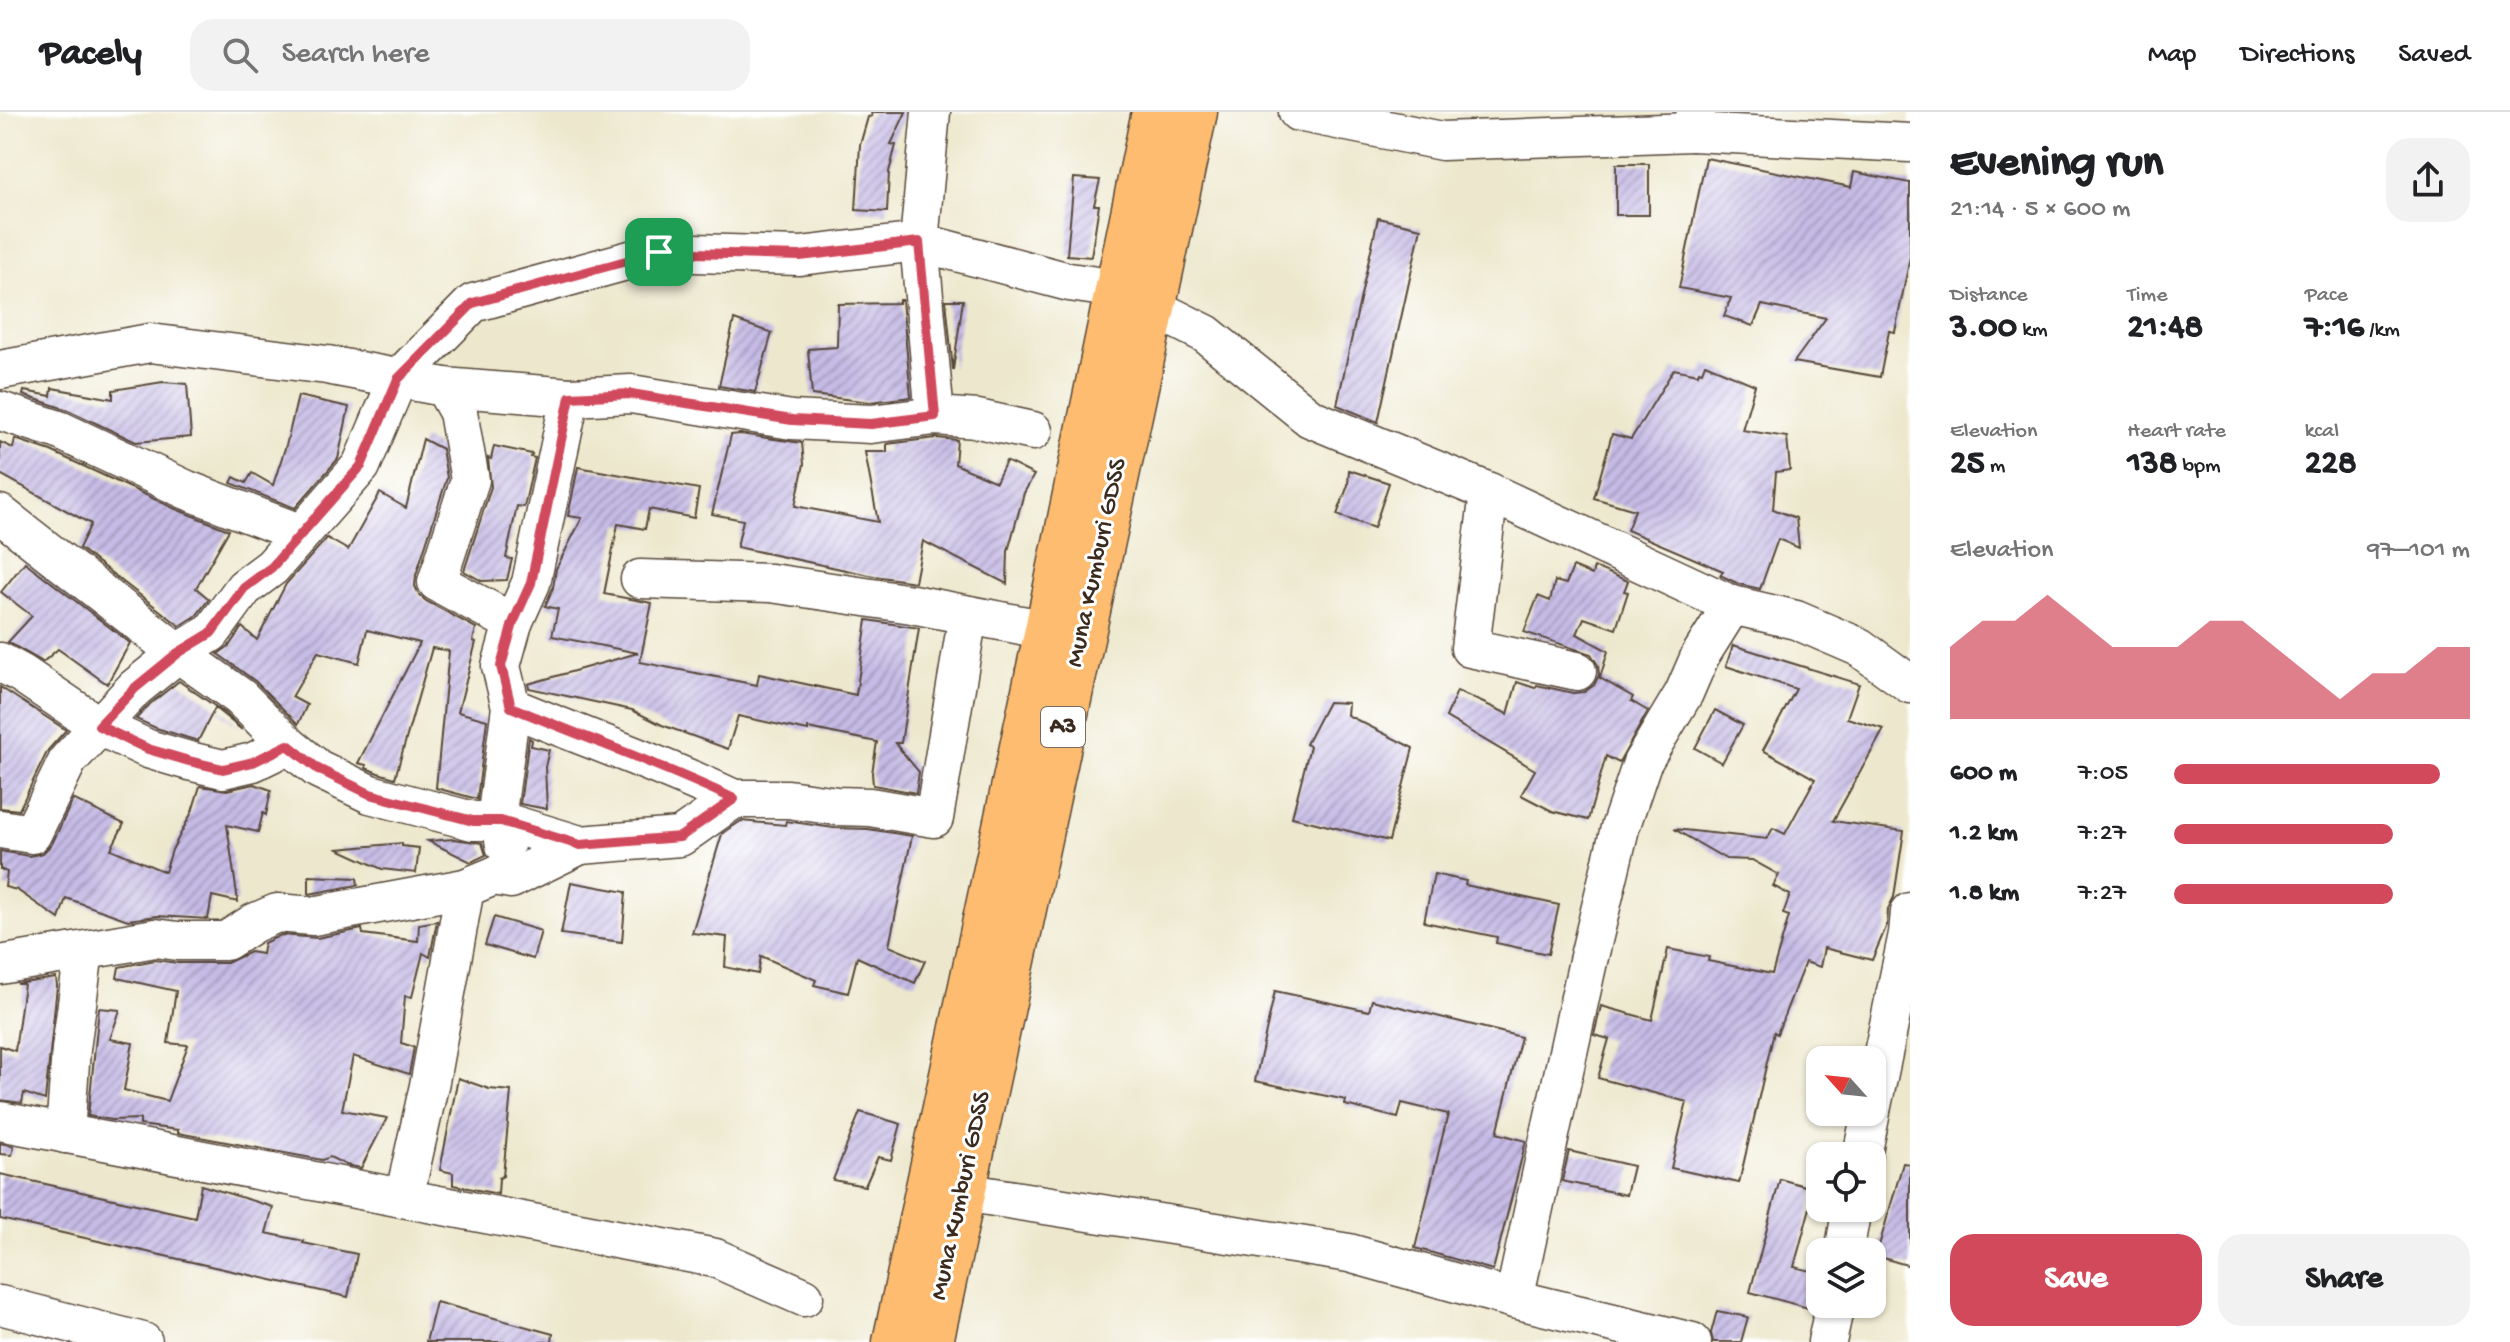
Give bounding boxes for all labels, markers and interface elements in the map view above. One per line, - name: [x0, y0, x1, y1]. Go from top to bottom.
- search box: [190, 19, 750, 91]
- text: Pacely: [40, 33, 142, 77]
- icon: search: [218, 33, 262, 77]
- text: Search here: [282, 38, 429, 73]
- text: Map: [2148, 39, 2196, 72]
- text: Directions: [2240, 39, 2354, 72]
- text: Saved: [2398, 39, 2470, 72]
- button: share: [2386, 138, 2470, 222]
- text: Evening run: [1950, 139, 2163, 191]
- text: 21:14 · 5 × 600 m: [1950, 195, 2131, 226]
- pin: [625, 218, 693, 286]
- icon: arrive: [637, 230, 681, 274]
- text: Distance: [1950, 283, 2028, 309]
- text: Time: [2127, 283, 2168, 309]
- text: Pace: [2305, 283, 2348, 309]
- text: 3.00: [1950, 309, 2017, 349]
- text: 21:48: [2127, 309, 2203, 349]
- text: 7:16: [2305, 309, 2364, 349]
- text: km: [2017, 318, 2048, 344]
- text: /km: [2364, 318, 2400, 344]
- text: Elevation: [1950, 419, 2037, 445]
- text: Heart rate: [2127, 419, 2226, 445]
- text: kcal: [2305, 419, 2339, 445]
- text: 25: [1950, 445, 1985, 485]
- text: 138: [2127, 445, 2177, 485]
- text: 228: [2305, 445, 2357, 485]
- text: m: [1985, 454, 2005, 480]
- text: bpm: [2177, 454, 2221, 480]
- street label: Muna Kumburi GDSS: [1061, 455, 1135, 670]
- text: Elevation: [1950, 536, 2053, 567]
- text: 97–101 m: [2367, 536, 2470, 567]
- road number: A3: [1041, 707, 1085, 747]
- text: 600 m: [1950, 759, 2017, 790]
- text: 7:05: [2078, 759, 2128, 790]
- text: 1.2 km: [1950, 819, 2018, 850]
- text: 7:27: [2078, 819, 2126, 850]
- text: 1.8 km: [1950, 879, 2019, 910]
- text: 7:27: [2078, 879, 2126, 910]
- north arrow: [1806, 1046, 1886, 1126]
- map controls: [1806, 1046, 1886, 1318]
- street label: Muna Kumburi GDSS: [925, 1088, 999, 1303]
- button: locate: [1806, 1142, 1886, 1222]
- button: Save: [1950, 1234, 2202, 1326]
- button: Share: [2218, 1234, 2470, 1326]
- button: layers: [1806, 1238, 1886, 1318]

